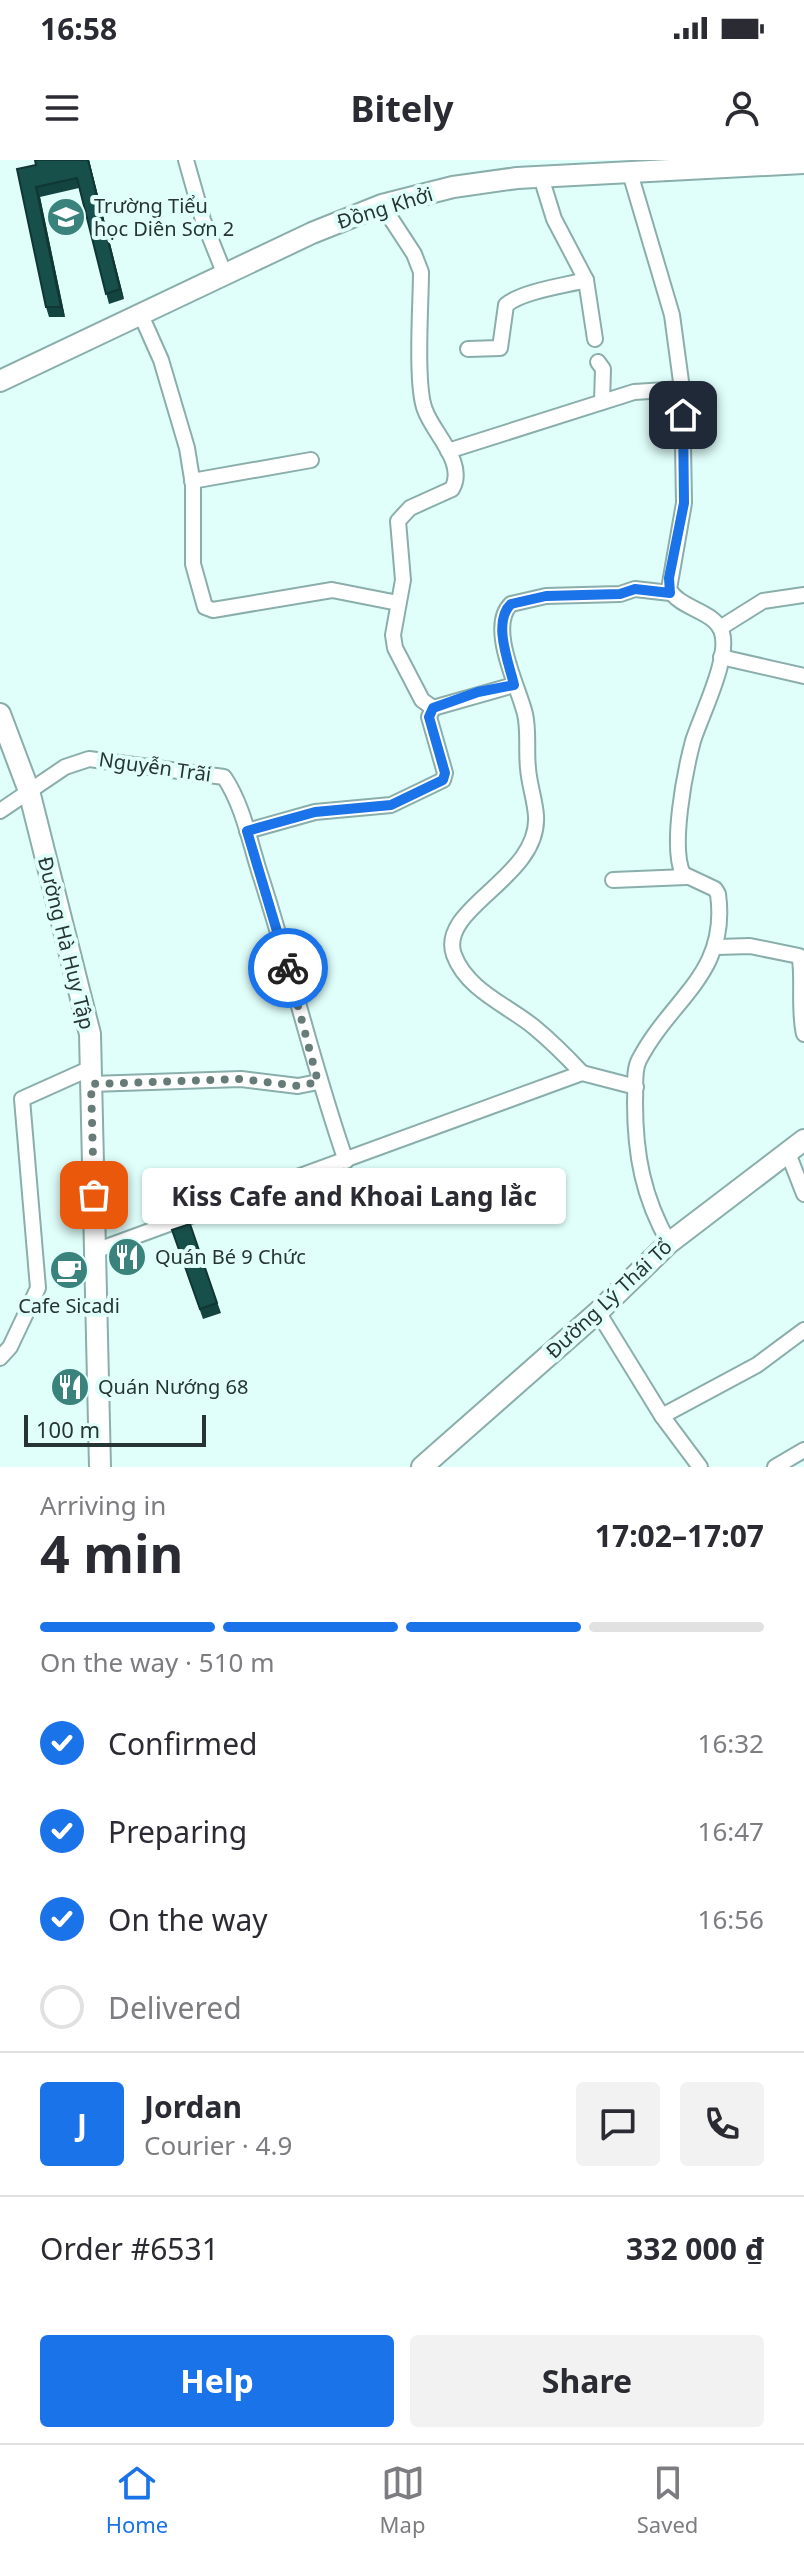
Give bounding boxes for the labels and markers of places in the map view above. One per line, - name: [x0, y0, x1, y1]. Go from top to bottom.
- place label: Trường Tiểu học Diên Sơn 2: [94, 192, 234, 242]
- school or university icon: Trường Tiểu học Diên Sơn 2: [45, 196, 87, 238]
- pin: [649, 381, 717, 449]
- pin: [60, 1161, 128, 1229]
- callout: Kiss Cafe and Khoai Lang lằc: [142, 1167, 566, 1223]
- restaurant icon: Quán Bé 9 Chức: [106, 1236, 148, 1278]
- place label: Quán Bé 9 Chức: [155, 1243, 306, 1270]
- cafe icon: Cafe Sicadi: [48, 1249, 90, 1291]
- place label: Cafe Sicadi: [18, 1292, 120, 1319]
- restaurant icon: Quán Nướng 68: [49, 1366, 91, 1408]
- place label: Quán Nướng 68: [98, 1373, 249, 1400]

